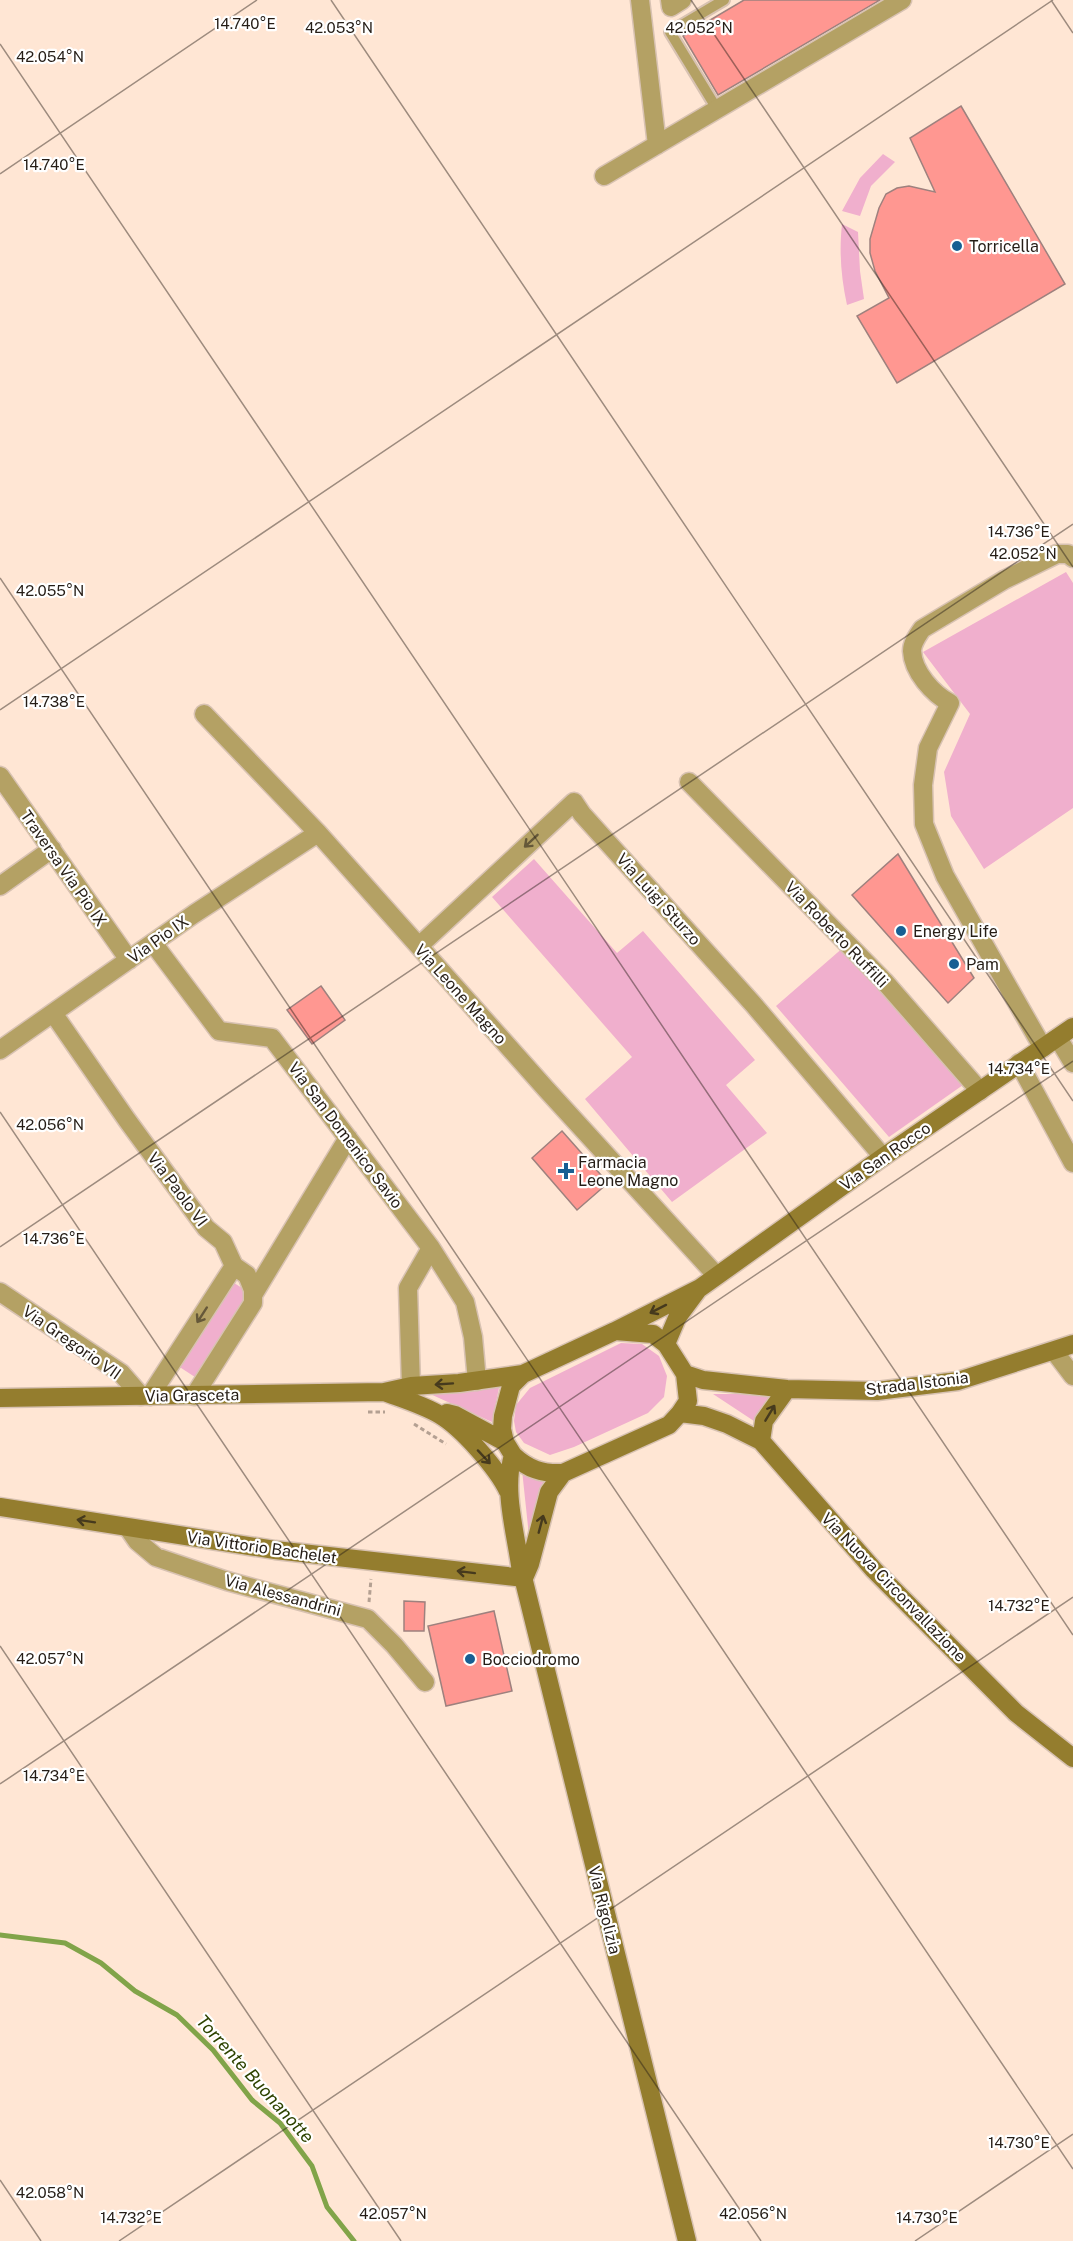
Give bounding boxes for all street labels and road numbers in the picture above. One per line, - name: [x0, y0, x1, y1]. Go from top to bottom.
- street label: Traversa Via Pio IX: [16, 807, 111, 930]
- street label: Via Luigi Sturzo: [612, 850, 705, 949]
- street label: Via Roberto Ruffilli: [781, 877, 892, 991]
- street label: Via Pio IX: [124, 912, 192, 967]
- street label: Via Leone Magno: [411, 940, 510, 1048]
- street label: Via San Domenico Savio: [284, 1058, 407, 1212]
- street label: Via San Rocco: [836, 1118, 934, 1195]
- street label: Via Paolo VI: [144, 1149, 212, 1230]
- street label: Via Gregorio VII: [19, 1301, 124, 1383]
- street label: Strada Istonia: [865, 1368, 969, 1399]
- street label: Via Grasceta: [145, 1385, 239, 1406]
- street label: Via Nuova Circonvallazione: [817, 1509, 970, 1666]
- street label: Via Vittorio Bachelet: [186, 1528, 338, 1567]
- street label: Via Alessandrini: [223, 1571, 343, 1620]
- street label: Via Rigolizia: [584, 1864, 625, 1956]

